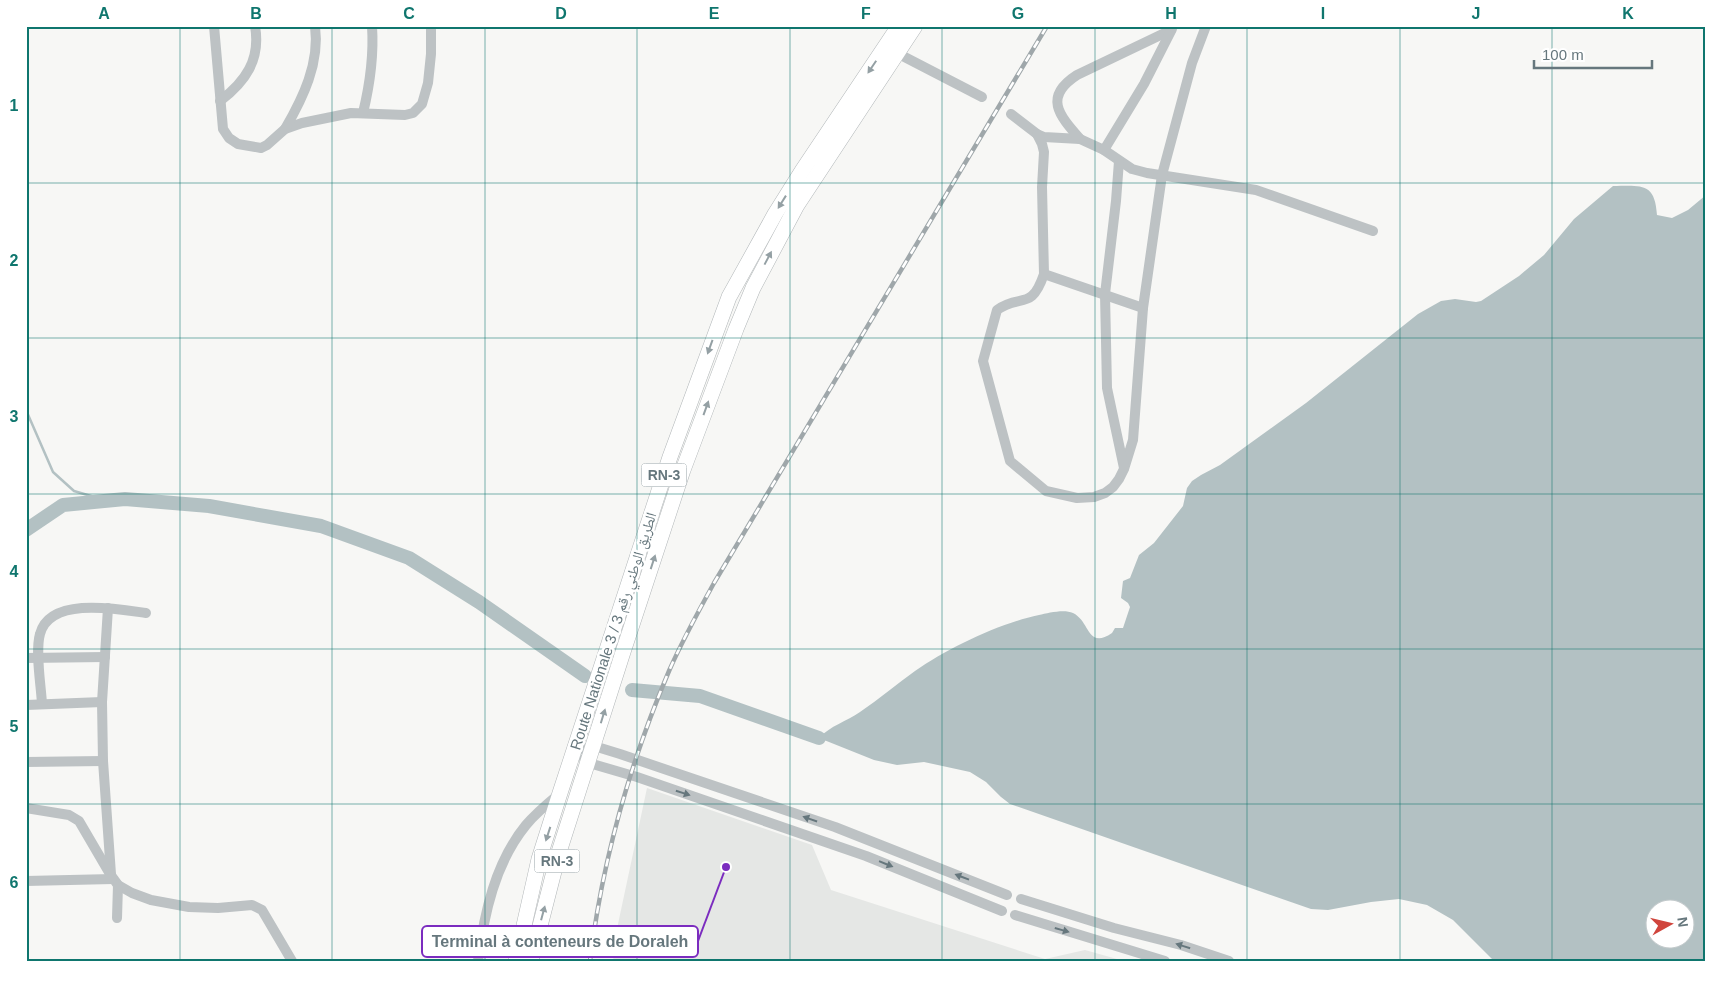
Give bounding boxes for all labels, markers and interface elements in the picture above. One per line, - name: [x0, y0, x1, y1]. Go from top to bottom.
- text: A: [98, 5, 110, 22]
- text: B: [250, 5, 262, 22]
- text: C: [403, 5, 415, 22]
- text: D: [555, 5, 567, 22]
- text: E: [709, 5, 720, 22]
- text: F: [861, 5, 871, 22]
- text: G: [1012, 5, 1024, 22]
- text: H: [1165, 5, 1177, 22]
- text: I: [1321, 5, 1325, 22]
- text: J: [1472, 5, 1480, 22]
- text: K: [1622, 5, 1634, 22]
- scale bar: [1534, 38, 1652, 70]
- text: 100 m: [1542, 46, 1584, 63]
- one-way arrow: [867, 60, 877, 74]
- text: 1: [10, 97, 19, 114]
- one-way arrow: [778, 196, 787, 209]
- one-way arrow: [764, 251, 772, 266]
- text: 2: [10, 252, 19, 269]
- one-way arrow: [706, 340, 713, 355]
- one-way arrow: [702, 400, 710, 415]
- text: 3: [10, 408, 19, 425]
- road number: RN-3: [642, 464, 686, 486]
- street label: Route Nationale 3 / الطريق الوطني رقم 3: [566, 510, 663, 753]
- one-way arrow: [649, 554, 657, 569]
- text: 4: [10, 563, 19, 580]
- one-way arrow: [600, 709, 608, 724]
- text: 5: [10, 718, 19, 735]
- one-way arrow: [676, 790, 691, 798]
- one-way arrow: [803, 815, 818, 822]
- one-way arrow: [543, 826, 551, 841]
- road number: RN-3: [534, 849, 580, 872]
- one-way arrow: [879, 860, 894, 868]
- one-way arrow: [954, 873, 969, 881]
- text: 6: [10, 874, 19, 891]
- north arrow: [1644, 900, 1694, 950]
- one-way arrow: [539, 906, 547, 921]
- text: N: [1674, 916, 1692, 928]
- callout: Terminal à conteneurs de Doraleh: [422, 926, 698, 957]
- one-way arrow: [1054, 926, 1069, 934]
- text: Terminal à conteneurs de Doraleh: [432, 933, 688, 950]
- one-way arrow: [1175, 941, 1190, 949]

